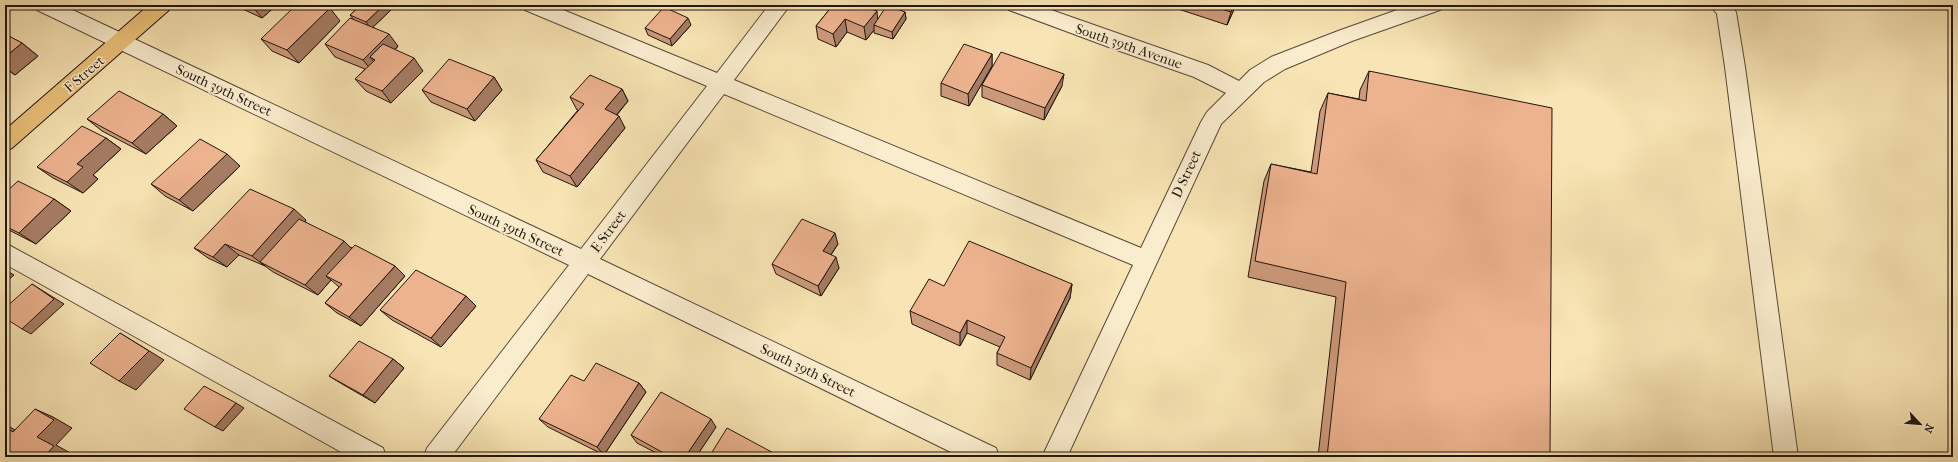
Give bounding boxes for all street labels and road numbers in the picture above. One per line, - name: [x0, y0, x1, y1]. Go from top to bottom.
- street label: South 39th Avenue: [1073, 20, 1185, 73]
- street label: F Street: [61, 52, 108, 96]
- street label: South 39th Street: [173, 61, 274, 120]
- street label: D Street: [1168, 148, 1205, 201]
- street label: South 39th Street: [465, 201, 566, 260]
- street label: E Street: [587, 207, 630, 256]
- street label: South 39th Street: [757, 340, 858, 401]

